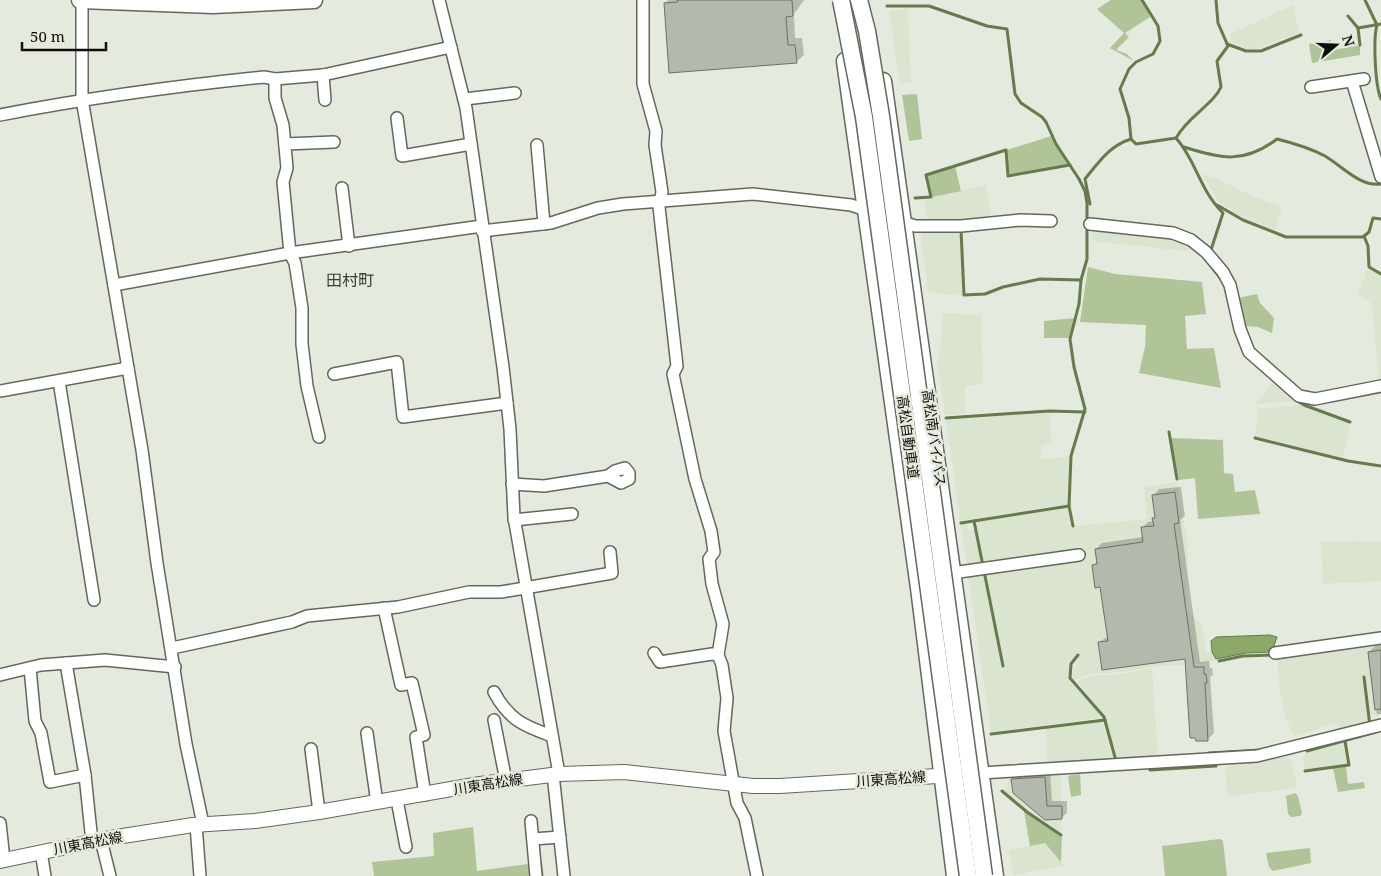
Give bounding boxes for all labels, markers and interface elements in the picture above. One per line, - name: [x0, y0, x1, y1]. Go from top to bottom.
- scale bar: [22, 20, 106, 52]
- north arrow: [1311, 20, 1361, 70]
- text: 50 m: [30, 26, 65, 46]
- text: N: [1338, 32, 1360, 49]
- district label: 田村町: [326, 269, 374, 291]
- street label: 高松南バイパス: [918, 388, 951, 488]
- street label: 高松自動車道: [893, 394, 924, 480]
- street label: 川東高松線: [855, 767, 927, 790]
- street label: 川東高松線: [452, 769, 524, 798]
- street label: 川東高松線: [52, 827, 124, 859]

